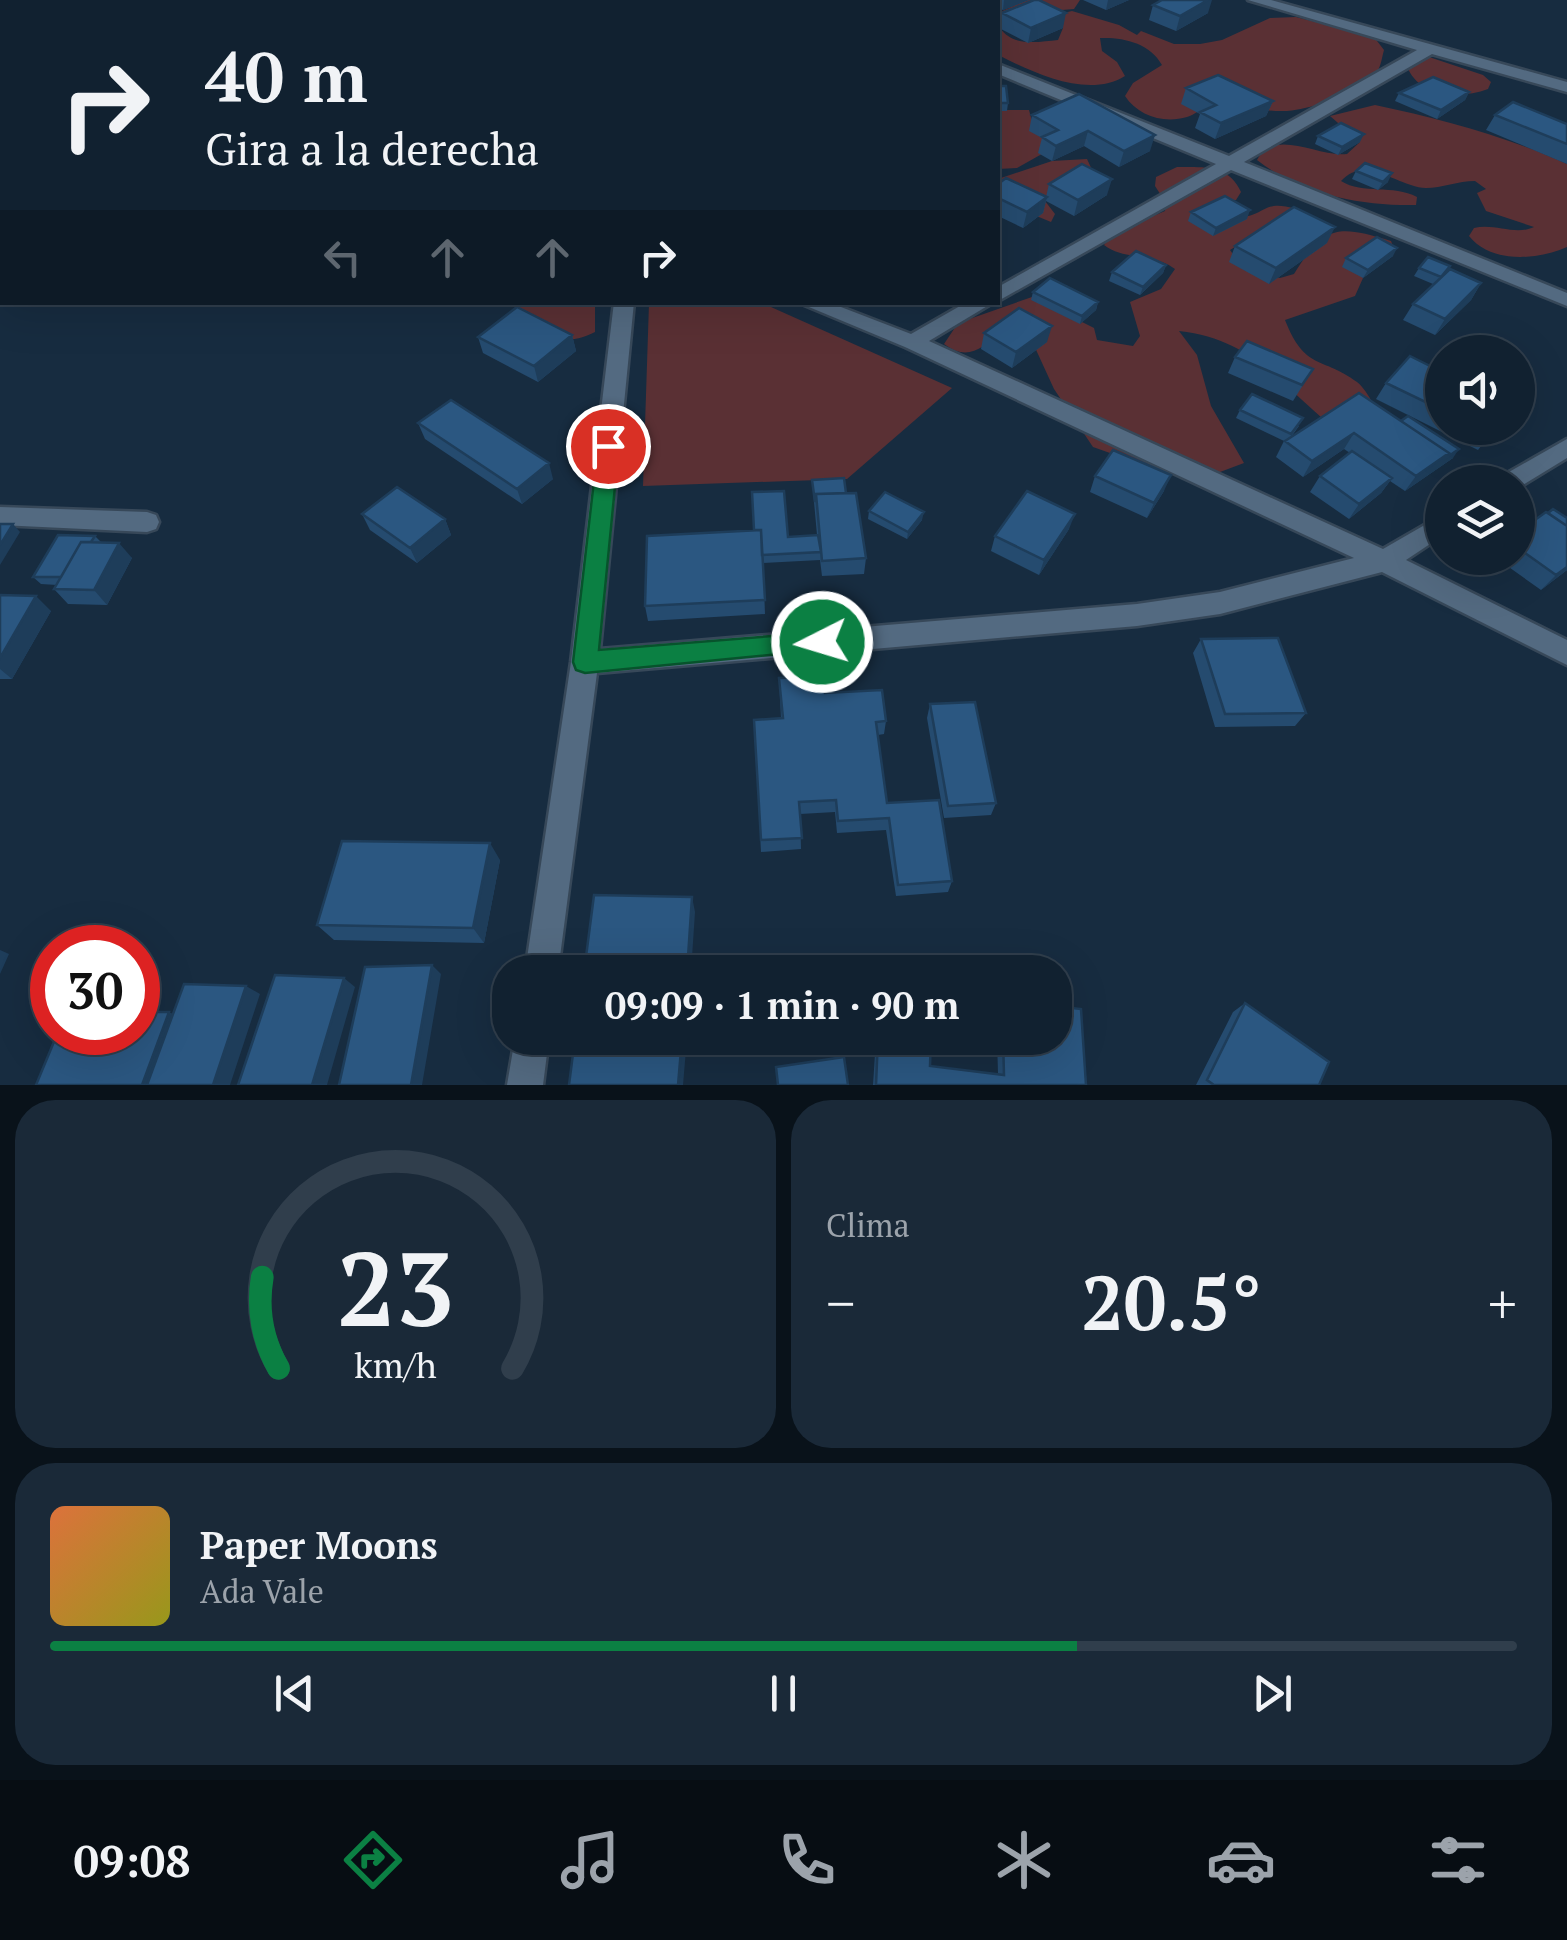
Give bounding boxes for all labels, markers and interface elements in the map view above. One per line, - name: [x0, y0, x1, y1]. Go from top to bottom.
- text: 40 m: [205, 29, 368, 122]
- icon: right: [40, 40, 170, 170]
- text: Gira a la derecha: [205, 118, 539, 178]
- icon: left: [315, 230, 370, 285]
- icon: ahead: [420, 230, 475, 285]
- icon: ahead: [525, 230, 580, 285]
- icon: right: [630, 230, 685, 285]
- map controls: [1425, 335, 1535, 575]
- button: sound: [1425, 335, 1535, 445]
- pin: [566, 404, 651, 489]
- icon: arrive: [581, 419, 636, 474]
- button: layers: [1425, 465, 1535, 575]
- position arrow: [770, 590, 874, 694]
- speed limit sign: 30: [30, 925, 160, 1055]
- text: 09:09 · 1 min · 90 m: [605, 980, 959, 1030]
- text: Clima: [826, 1204, 910, 1246]
- text: 23: [337, 1218, 454, 1356]
- text: 20.5°: [1081, 1252, 1262, 1351]
- text: −: [826, 1266, 855, 1339]
- text: +: [1488, 1266, 1517, 1339]
- text: km/h: [354, 1341, 437, 1388]
- text: Paper Moons: [200, 1520, 438, 1570]
- text: Ada Vale: [200, 1570, 324, 1612]
- icon: previous: [267, 1666, 322, 1721]
- icon: pause: [756, 1666, 811, 1721]
- icon: next: [1245, 1666, 1300, 1721]
- icon: directions: [338, 1825, 408, 1895]
- icon: music: [555, 1825, 625, 1895]
- icon: phone: [772, 1825, 842, 1895]
- icon: climate: [989, 1825, 1059, 1895]
- icon: car: [1206, 1825, 1276, 1895]
- icon: filters: [1423, 1825, 1493, 1895]
- text: 09:08: [74, 1830, 191, 1890]

